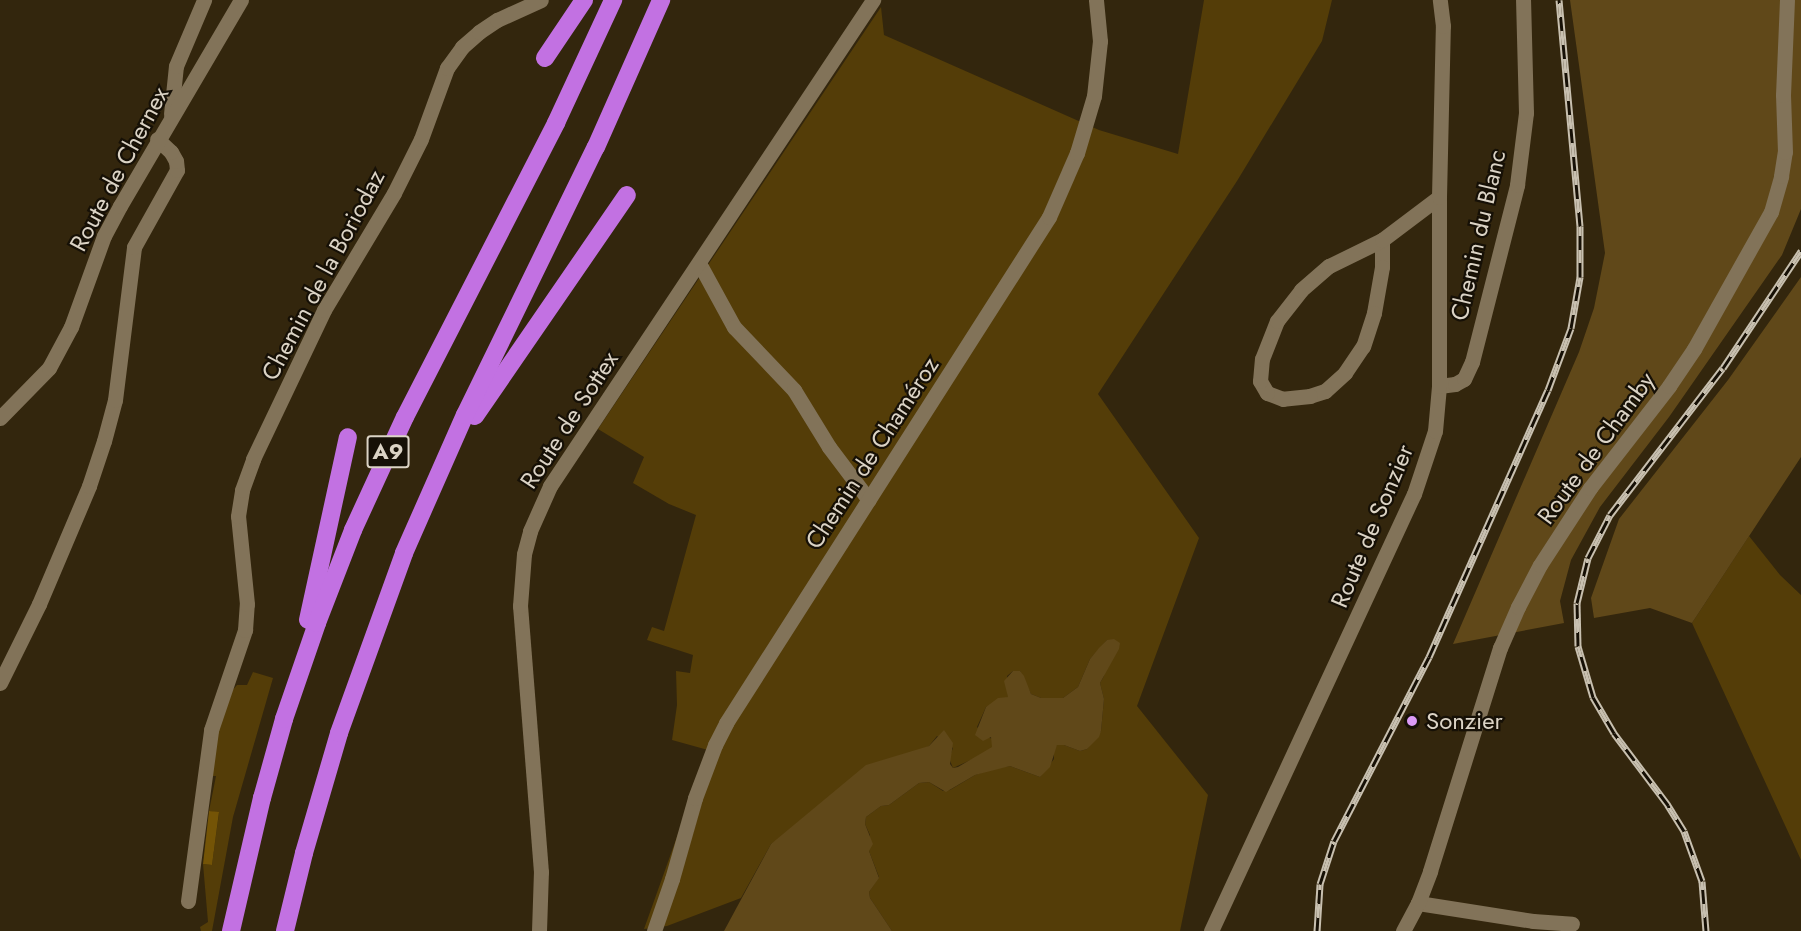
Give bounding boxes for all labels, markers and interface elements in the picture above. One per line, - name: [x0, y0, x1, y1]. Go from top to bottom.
- street label: Route de Chernex: [64, 82, 174, 256]
- street label: Chemin du Blanc: [1444, 147, 1512, 323]
- street label: Chemin de la Boriodaz: [255, 165, 391, 385]
- street label: Route de Sottex: [514, 346, 624, 494]
- street label: Chemin de Chaméroz: [799, 352, 945, 554]
- street label: Route de Chamby: [1531, 366, 1661, 530]
- road number: A9: [366, 433, 410, 471]
- street label: Route de Sonzier: [1325, 440, 1419, 612]
- place label: Sonzier: [1426, 707, 1503, 735]
- marker: Sonzier: [1403, 712, 1421, 730]

